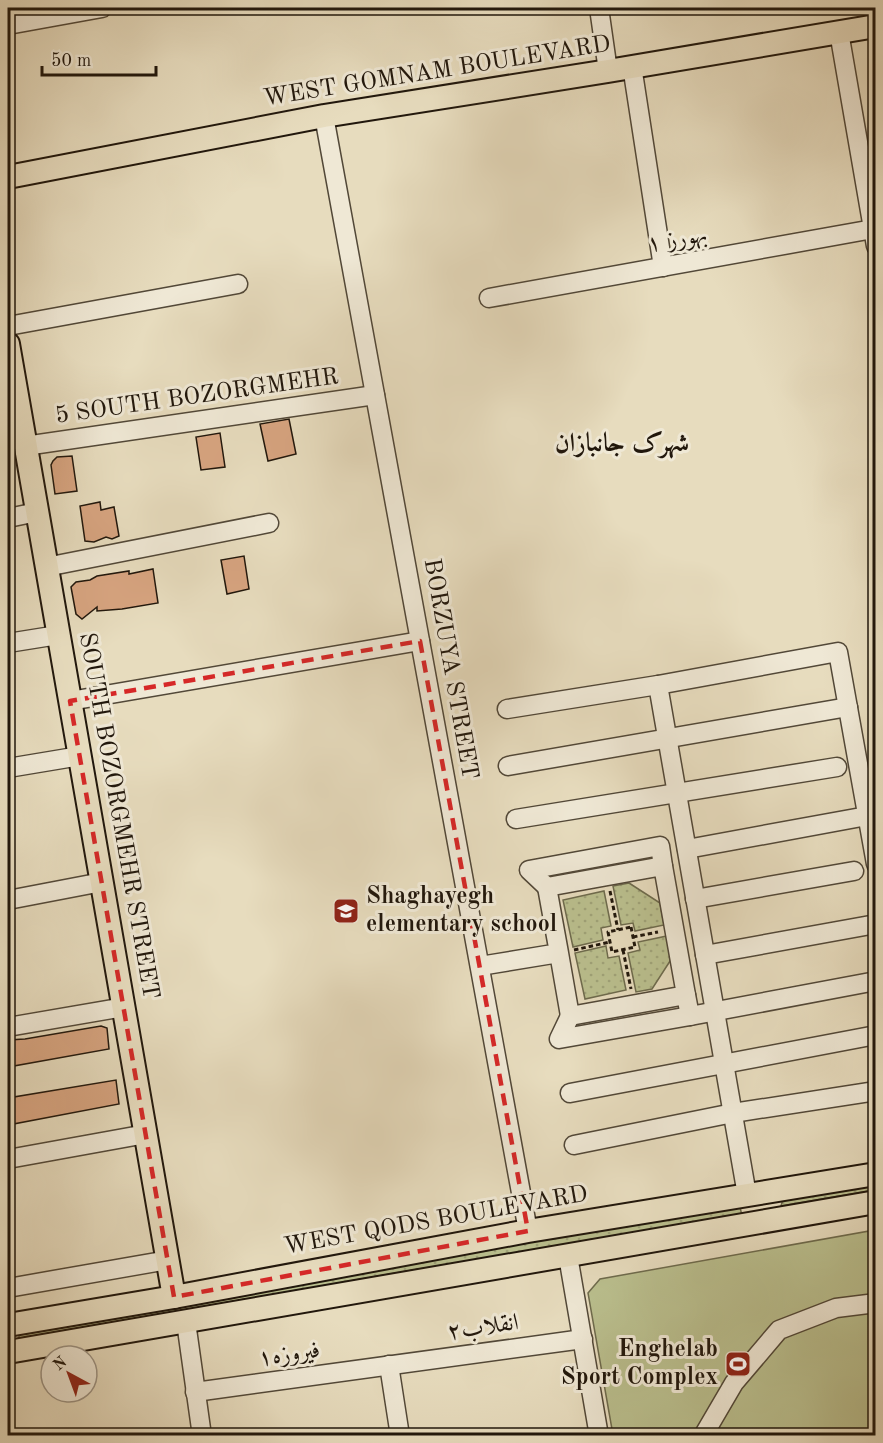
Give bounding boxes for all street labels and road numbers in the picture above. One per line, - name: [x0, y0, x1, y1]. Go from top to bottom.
- street label: WEST GOMNAM BOULEVARD: [262, 33, 612, 111]
- street label: بهورز ۱: [645, 223, 709, 258]
- street label: 5 SOUTH BOZORGMEHR: [54, 365, 340, 429]
- street label: BORZUYA STREET: [419, 557, 481, 781]
- street label: SOUTH BOZORGMEHR STREET: [74, 631, 162, 1001]
- street label: WEST QODS BOULEVARD: [282, 1182, 590, 1260]
- street label: انقلاب۲: [446, 1311, 520, 1346]
- street label: فیروزه۱: [256, 1339, 322, 1371]

